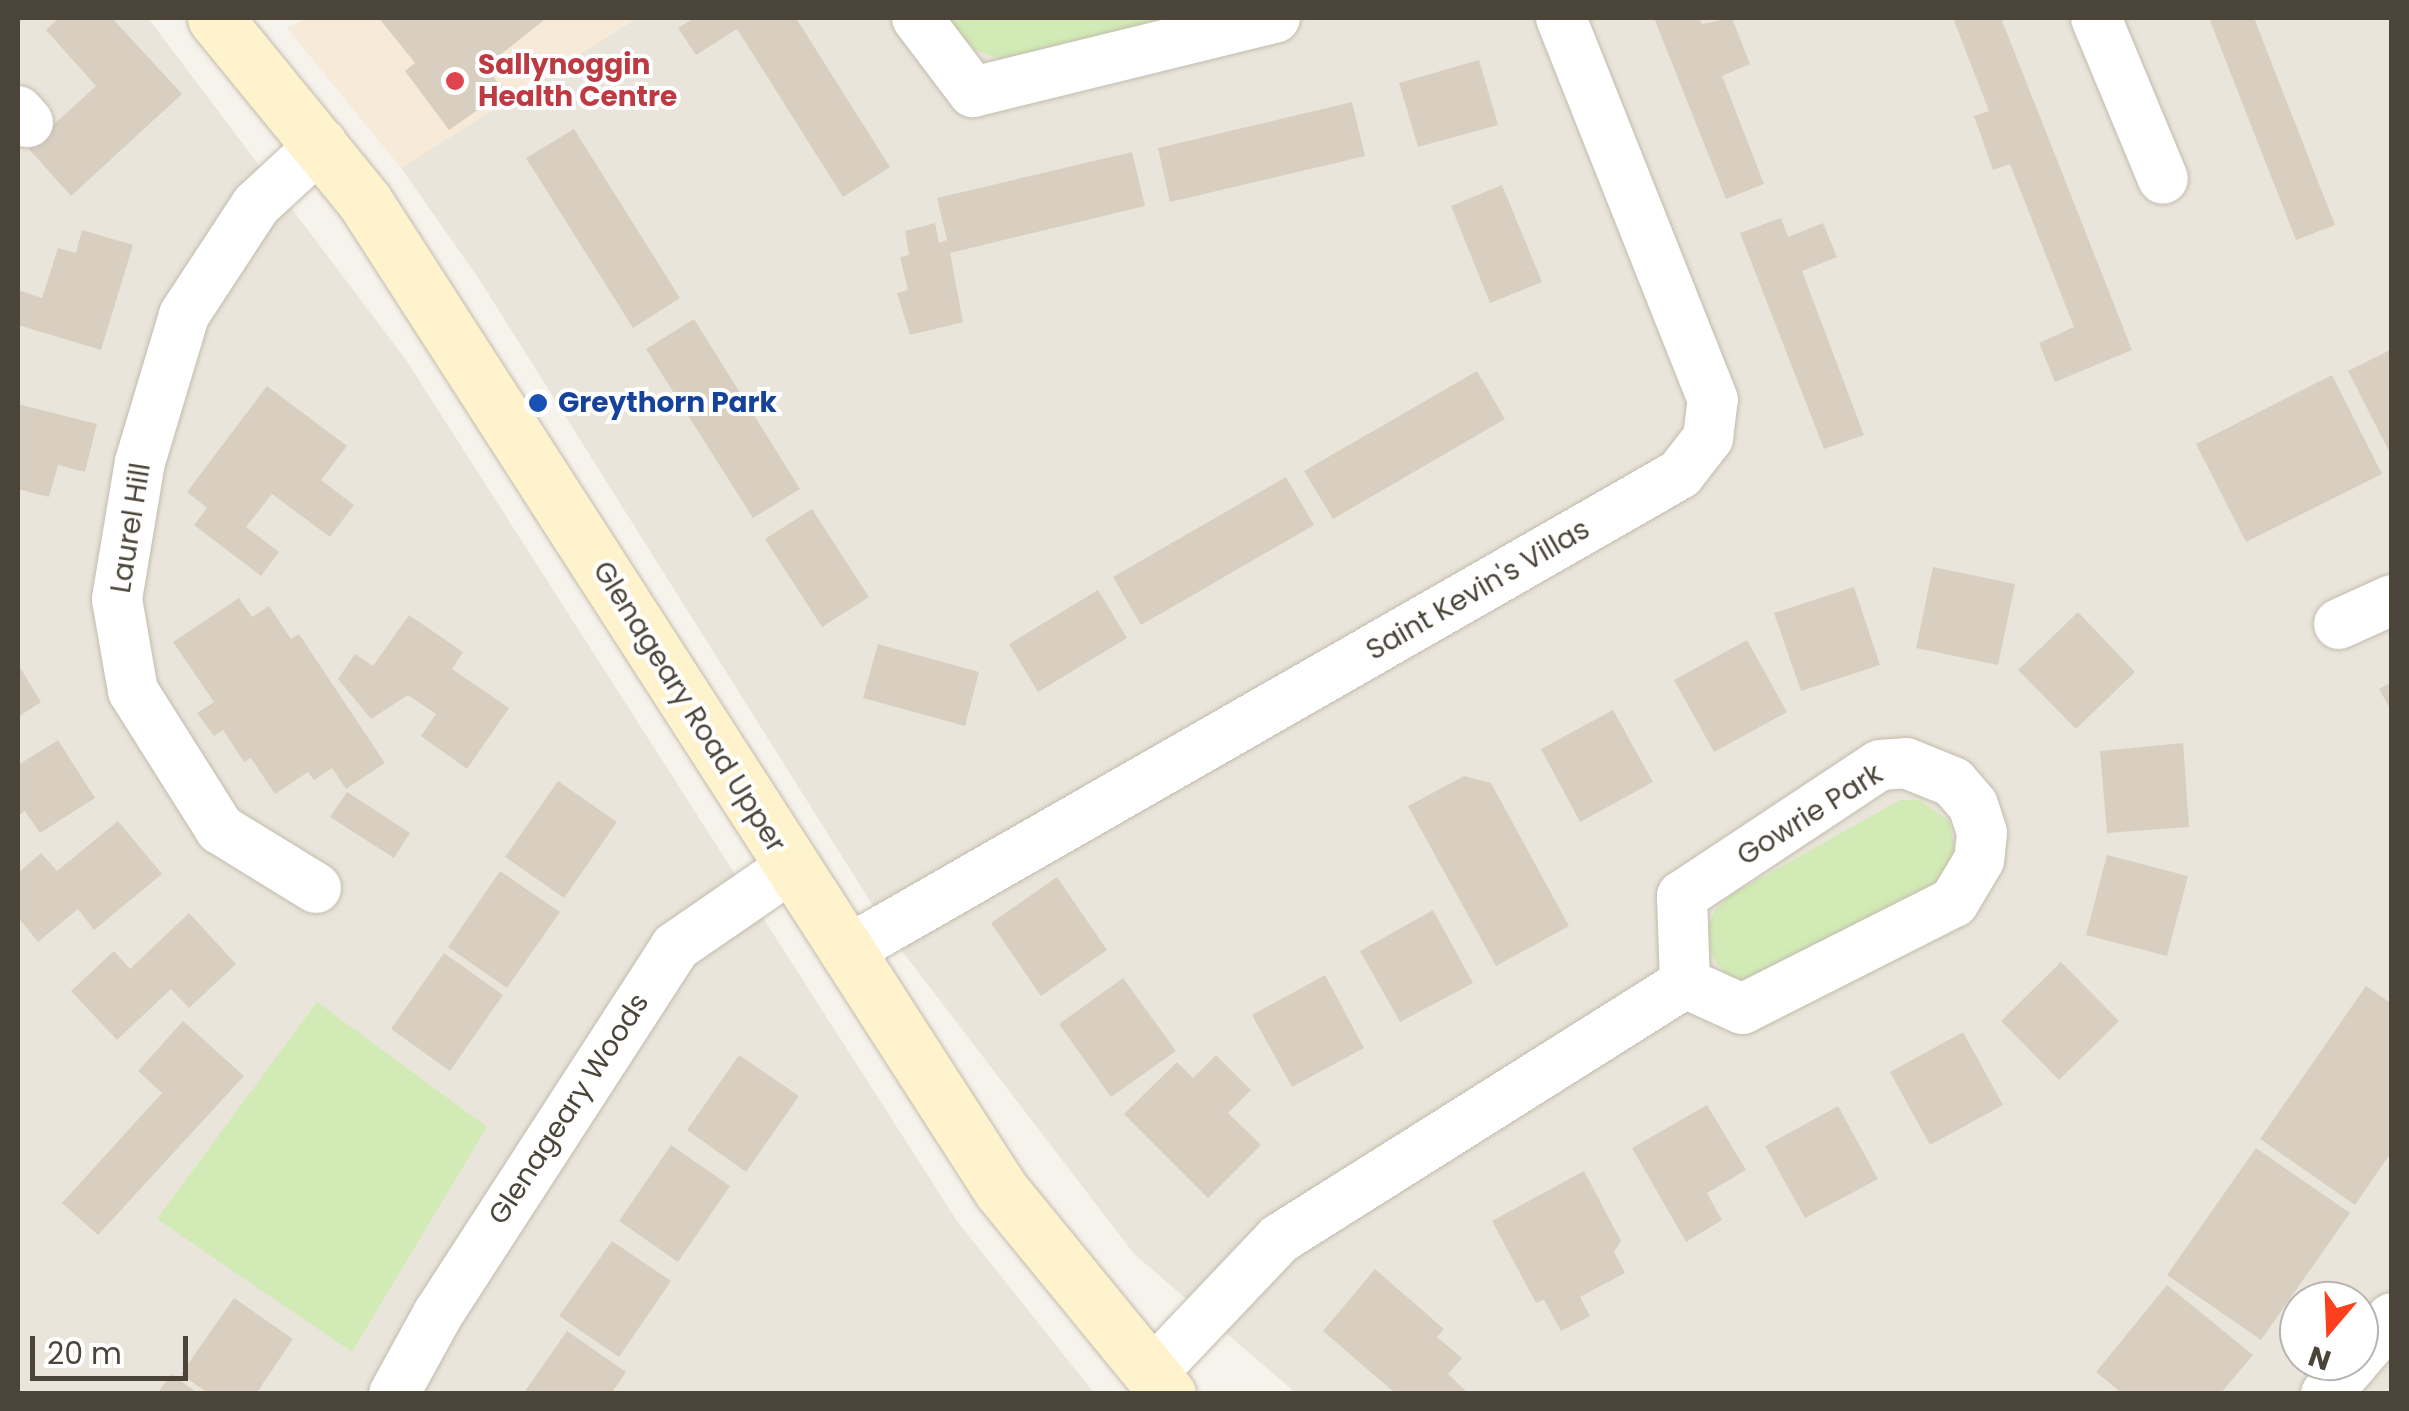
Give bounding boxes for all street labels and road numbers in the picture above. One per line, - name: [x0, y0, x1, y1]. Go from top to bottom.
- street label: Laurel Hill: [104, 461, 158, 595]
- street label: Saint Kevin's Villas: [1360, 512, 1596, 668]
- street label: Glenageary Road Upper: [586, 555, 792, 859]
- street label: Gowrie Park: [1731, 757, 1889, 873]
- street label: Glenageary Woods: [482, 987, 656, 1231]

